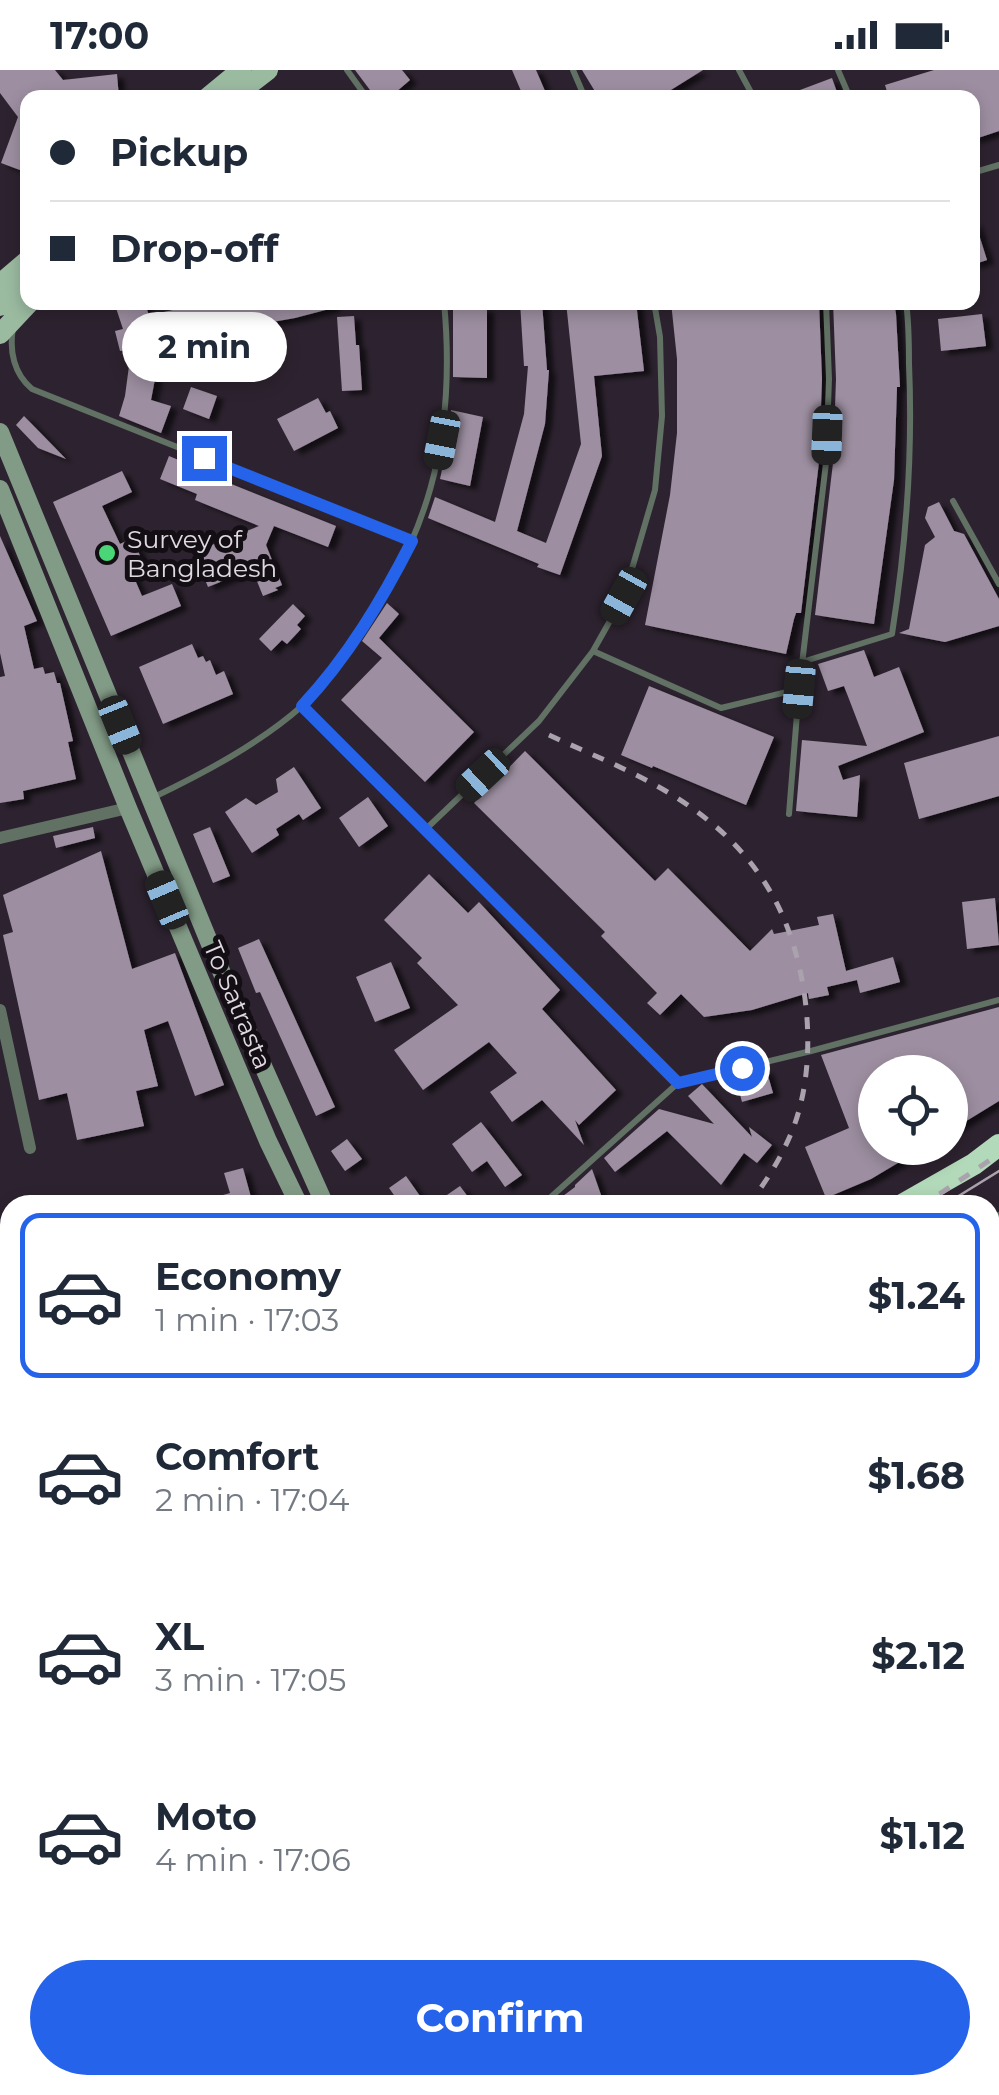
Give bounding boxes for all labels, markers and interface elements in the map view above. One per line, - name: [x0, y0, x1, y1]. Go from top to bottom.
- text: 17:00: [50, 12, 149, 59]
- text: Pickup: [110, 129, 248, 176]
- text: Drop-off: [110, 225, 279, 272]
- callout: 2 min: [121, 313, 286, 383]
- text: 2 min: [158, 327, 251, 366]
- car: [811, 404, 843, 466]
- car: [422, 408, 462, 472]
- route end: [182, 436, 227, 481]
- place label: Survey of Bangladesh: [127, 524, 277, 583]
- marker: Survey of Bangladesh: [96, 542, 118, 564]
- car: [596, 562, 652, 630]
- car: [781, 658, 817, 720]
- car: [95, 692, 145, 758]
- car: [451, 744, 515, 806]
- car: [141, 867, 193, 933]
- street label: To Satrasta: [198, 937, 278, 1073]
- route start: [720, 1046, 765, 1091]
- map controls: [858, 1055, 968, 1165]
- button: locate: [858, 1055, 968, 1165]
- icon: car: [35, 1251, 125, 1341]
- text: Economy: [155, 1253, 341, 1300]
- text: $1.24: [868, 1272, 965, 1319]
- text: 1 min · 17:03: [155, 1300, 339, 1339]
- icon: car: [35, 1431, 125, 1521]
- text: Comfort: [155, 1433, 319, 1480]
- text: $1.68: [867, 1452, 965, 1499]
- text: 2 min · 17:04: [155, 1480, 349, 1519]
- icon: car: [35, 1611, 125, 1701]
- text: XL: [155, 1613, 204, 1660]
- text: $2.12: [871, 1632, 965, 1679]
- text: 3 min · 17:05: [155, 1660, 346, 1699]
- icon: car: [35, 1791, 125, 1881]
- text: Moto: [155, 1793, 257, 1840]
- text: $1.12: [880, 1812, 965, 1859]
- text: 4 min · 17:06: [155, 1840, 351, 1879]
- button: Confirm: [30, 1960, 970, 2075]

